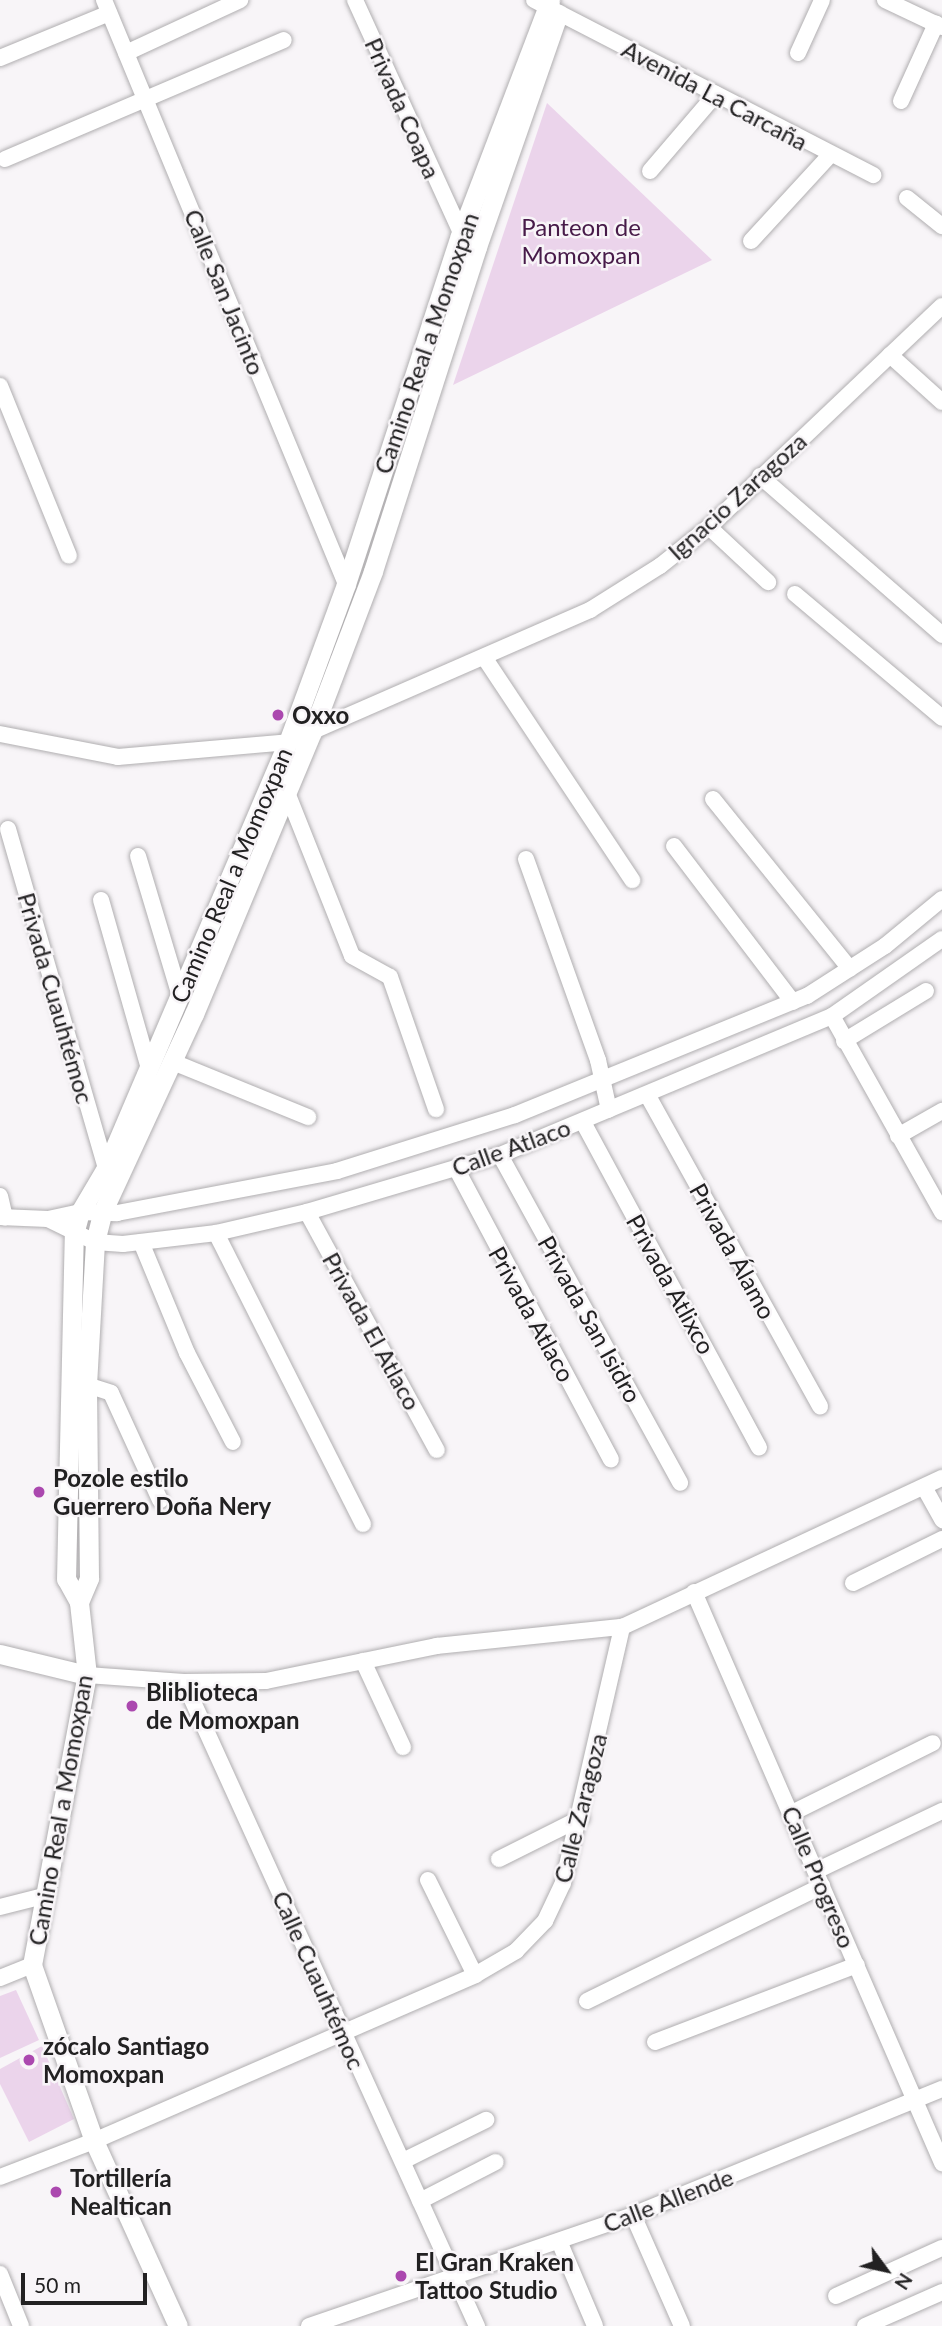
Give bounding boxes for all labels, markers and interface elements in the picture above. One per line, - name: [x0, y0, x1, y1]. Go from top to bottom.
- street label: Privada Coapa: [359, 33, 447, 183]
- street label: Avenida La Carcaña: [617, 34, 813, 156]
- street label: Calle San Jacinto: [179, 205, 271, 379]
- street label: Camino Real a Momoxpan: [368, 209, 484, 477]
- park label: Panteon de Momoxpan: [521, 213, 641, 269]
- street label: Ignacio Zaragoza: [662, 426, 812, 566]
- place label: Oxxo: [292, 701, 349, 729]
- marker: Oxxo: [270, 707, 286, 723]
- street label: Camino Real a Momoxpan: [164, 743, 298, 1007]
- street label: Privada Cuauhtémoc: [12, 889, 100, 1107]
- street label: Calle Atlaco: [447, 1112, 575, 1182]
- street label: Privada Álamo: [684, 1178, 782, 1324]
- street label: Privada Atlixco: [621, 1209, 721, 1359]
- street label: Privada San Isidro: [532, 1231, 648, 1407]
- street label: Privada Atlaco: [483, 1241, 581, 1387]
- street label: Privada El Atlaco: [317, 1247, 427, 1415]
- place label: Pozole estilo Guerrero Doña Nery: [53, 1464, 271, 1520]
- marker: Pozole estilo Guerrero Doña Nery: [31, 1484, 47, 1500]
- street label: Camino Real a Momoxpan: [22, 1672, 98, 1948]
- place label: Bliblioteca de Momoxpan: [146, 1678, 300, 1734]
- marker: Bliblioteca de Momoxpan: [124, 1698, 140, 1714]
- street label: Calle Zaragoza: [547, 1730, 613, 1886]
- street label: Calle Progreso: [776, 1802, 862, 1952]
- street label: Calle Cuauhtémoc: [267, 1886, 371, 2074]
- place label: zócalo Santiago Momoxpan: [43, 2032, 209, 2088]
- marker: zócalo Santiago Momoxpan: [21, 2052, 37, 2068]
- street label: Calle Allende: [599, 2162, 737, 2238]
- place label: Tortillería Nealtican: [70, 2164, 172, 2220]
- marker: Tortillería Nealtican: [48, 2184, 64, 2200]
- north arrow: [851, 2235, 921, 2305]
- place label: El Gran Kraken Tattoo Studio: [415, 2248, 574, 2304]
- scale bar: [24, 2260, 150, 2304]
- marker: El Gran Kraken Tattoo Studio: [393, 2268, 409, 2284]
- text: N: [890, 2269, 918, 2294]
- text: 50 m: [34, 2272, 81, 2297]

